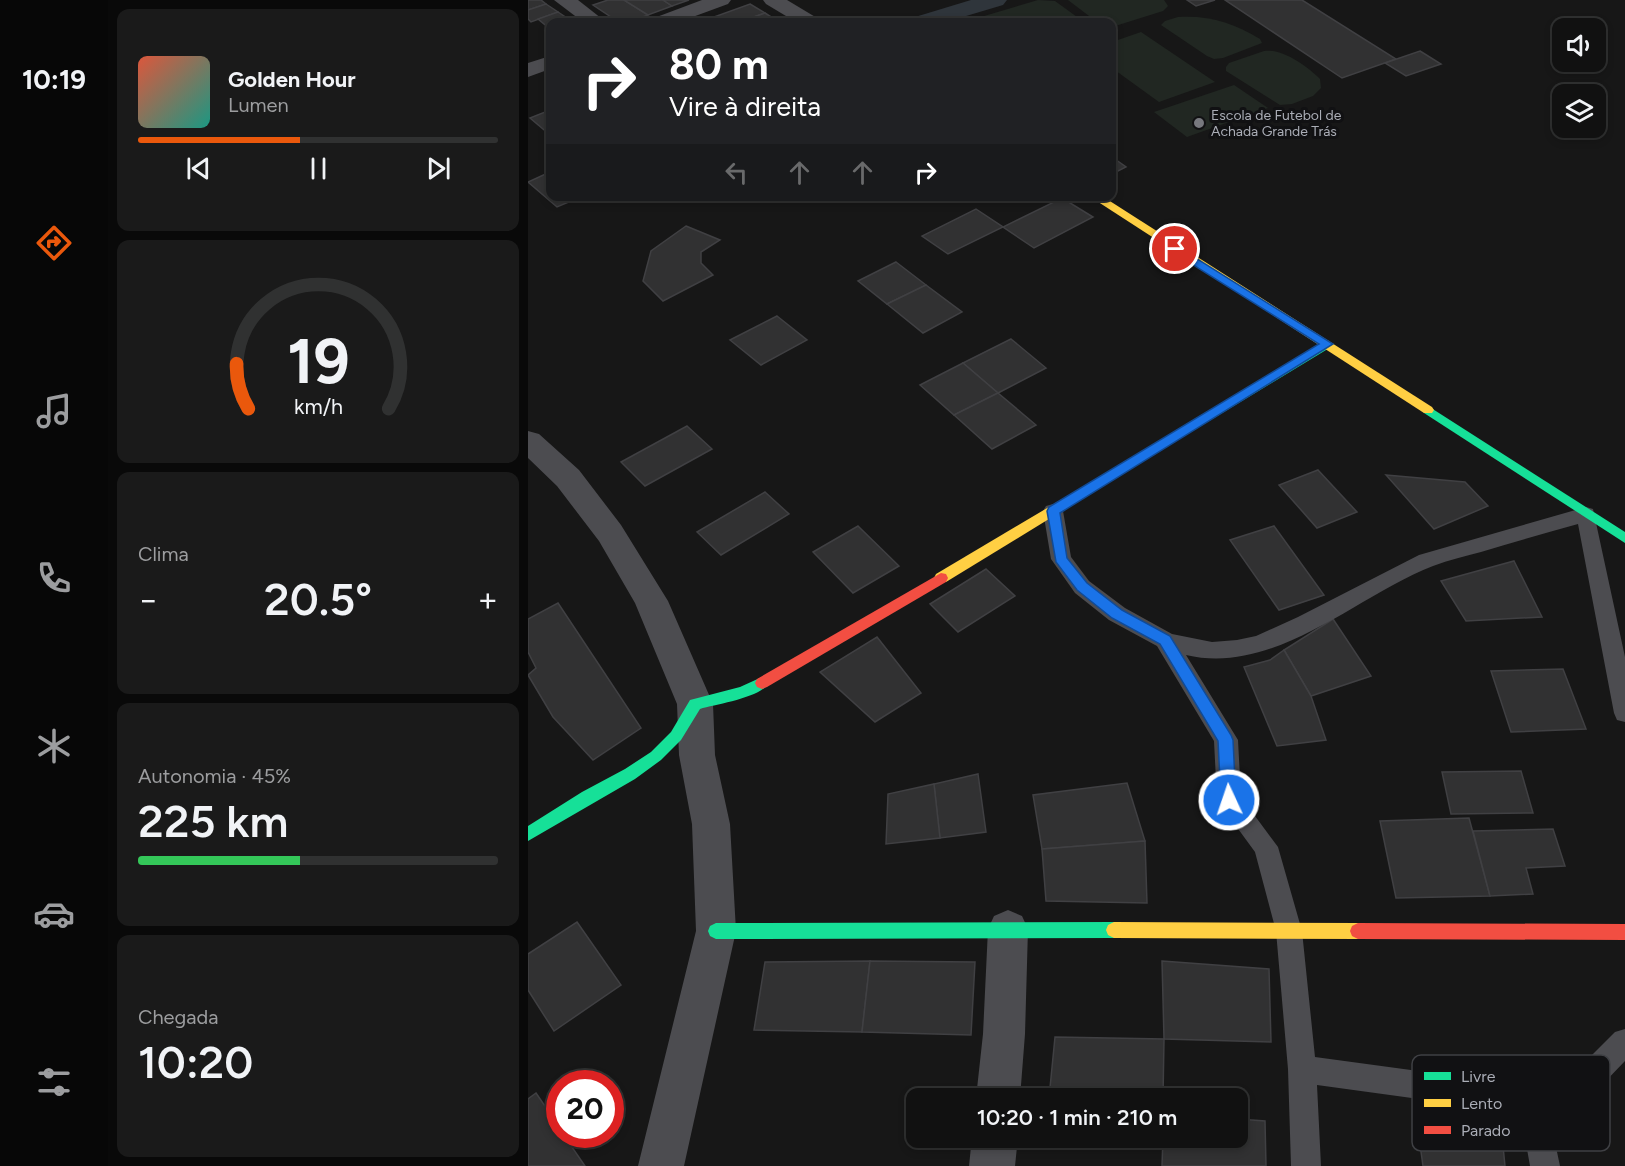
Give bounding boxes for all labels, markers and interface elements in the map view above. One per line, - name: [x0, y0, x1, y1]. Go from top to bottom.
- map controls: [1552, 18, 1606, 138]
- button: sound: [1552, 18, 1606, 72]
- text: 80 m: [669, 39, 769, 90]
- icon: right: [570, 42, 648, 120]
- text: 10:19: [22, 63, 86, 96]
- text: Golden Hour: [228, 66, 356, 93]
- button: layers: [1552, 84, 1606, 138]
- text: Vire à direita: [669, 90, 821, 123]
- text: Lumen: [228, 93, 289, 117]
- place label: Escola de Futebol de Achada Grande Trás: [1211, 107, 1342, 140]
- marker: Escola de Futebol de Achada Grande Trás: [1192, 116, 1206, 130]
- icon: previous: [182, 152, 215, 185]
- icon: pause: [302, 152, 335, 185]
- icon: next: [422, 152, 455, 185]
- icon: left: [720, 156, 753, 189]
- icon: ahead: [783, 156, 816, 189]
- icon: ahead: [846, 156, 879, 189]
- icon: right: [909, 156, 942, 189]
- icon: directions: [33, 222, 75, 264]
- pin: [1149, 223, 1200, 274]
- icon: arrive: [1158, 232, 1191, 265]
- text: 19: [287, 324, 349, 399]
- icon: music: [33, 390, 75, 432]
- text: km/h: [294, 394, 342, 419]
- text: Clima: [138, 542, 189, 566]
- icon: phone: [33, 557, 75, 599]
- text: 20.5°: [264, 572, 372, 626]
- text: −: [138, 580, 159, 619]
- text: +: [477, 580, 498, 619]
- icon: climate: [33, 725, 75, 767]
- text: Autonomia · 45%: [138, 764, 291, 788]
- position arrow: [1197, 768, 1261, 832]
- text: 225 km: [138, 794, 288, 848]
- icon: car: [33, 893, 75, 935]
- text: Chegada: [138, 1005, 218, 1029]
- text: 10:20: [138, 1035, 253, 1089]
- legend: [1412, 1055, 1610, 1151]
- icon: filters: [33, 1061, 75, 1103]
- text: Livre: [1461, 1067, 1496, 1086]
- speed limit sign: 20: [546, 1070, 624, 1148]
- text: Lento: [1461, 1094, 1502, 1113]
- text: 10:20 · 1 min · 210 m: [977, 1104, 1177, 1131]
- text: Parado: [1461, 1121, 1511, 1140]

